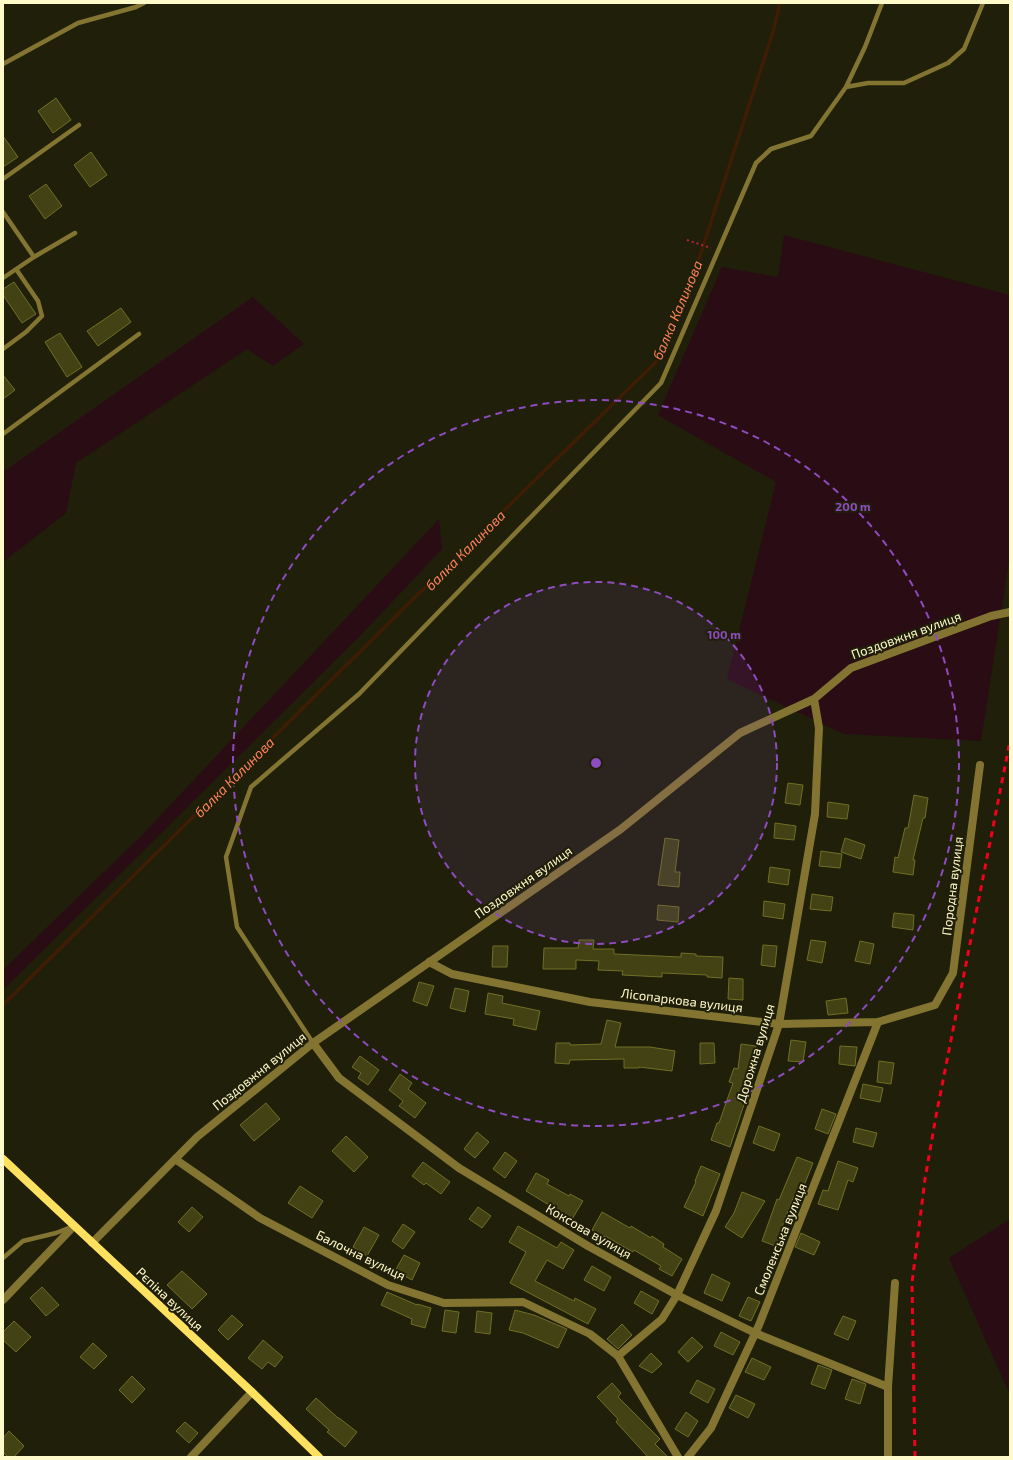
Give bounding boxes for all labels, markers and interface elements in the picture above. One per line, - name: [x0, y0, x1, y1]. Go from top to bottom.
- water label: балка Калинова: [648, 258, 706, 362]
- text: 200 m: [835, 499, 871, 513]
- water label: балка Калинова: [421, 506, 509, 594]
- street label: Поздовжня вулиця: [849, 608, 963, 662]
- text: 100 m: [707, 627, 741, 641]
- water label: балка Калинова: [190, 733, 278, 821]
- centre of rings: [589, 756, 603, 770]
- street label: Породна вулиця: [938, 836, 966, 936]
- street label: Поздовжня вулиця: [471, 842, 575, 922]
- street label: Лісопаркова вулиця: [620, 985, 744, 1015]
- street label: Дорожна вулиця: [732, 1002, 778, 1104]
- street label: Поздовжня вулиця: [209, 1028, 309, 1114]
- street label: Смоленська вулиця: [750, 1180, 810, 1298]
- street label: Коксова вулиця: [543, 1200, 635, 1262]
- street label: Балочна вулиця: [314, 1226, 408, 1284]
- street label: Рєпіна вулиця: [133, 1264, 207, 1334]

